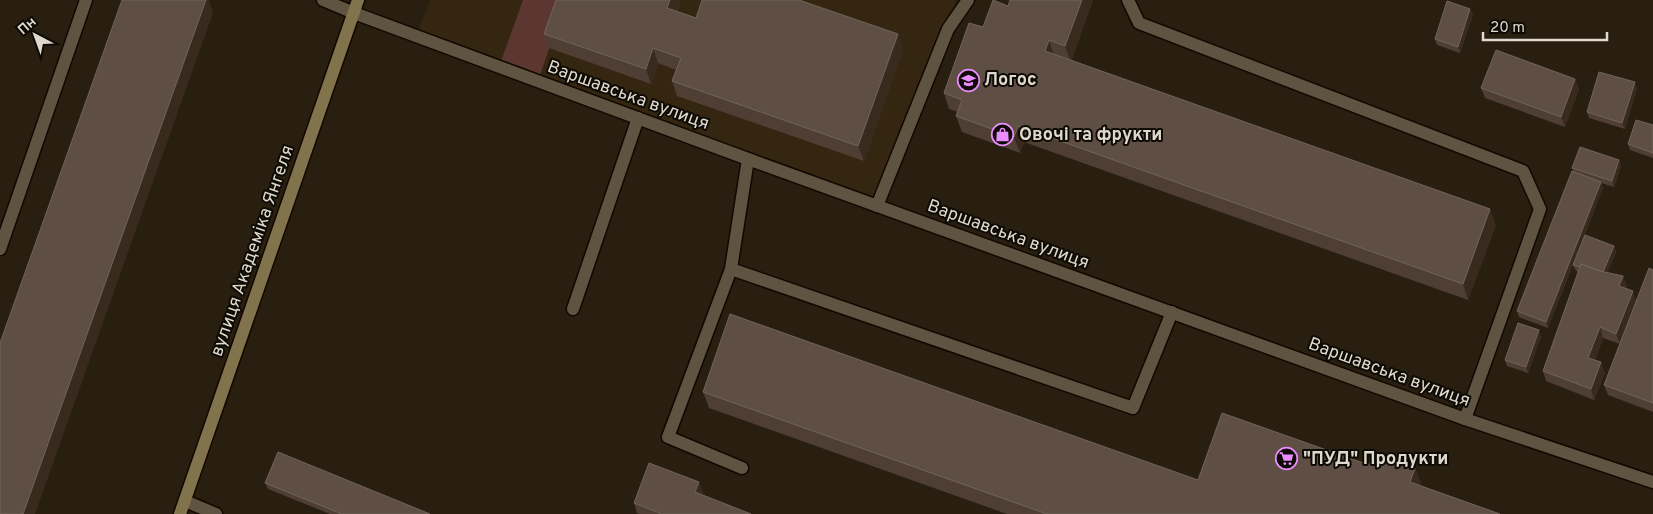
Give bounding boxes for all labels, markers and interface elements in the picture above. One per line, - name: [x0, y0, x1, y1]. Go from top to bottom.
- north arrow: [10, 10, 60, 60]
- scale bar: [1483, 10, 1607, 42]
- text: Пн: [15, 14, 40, 39]
- text: 20 m: [1490, 19, 1525, 38]
- street label: Варшавська вулиця: [544, 56, 712, 136]
- school or university icon: Логос: [956, 68, 980, 92]
- place label: Логос: [984, 69, 1037, 92]
- shop icon: Овочі та фрукти: [991, 123, 1015, 147]
- place label: Овочі та фрукти: [1019, 124, 1162, 147]
- street label: вулиця Академіка Янгеля: [206, 142, 300, 360]
- street label: Варшавська вулиця: [924, 195, 1092, 275]
- street label: Варшавська вулиця: [1305, 333, 1473, 413]
- supermarket icon: "ПУД" Продукти: [1275, 447, 1299, 471]
- place label: "ПУД" Продукти: [1303, 448, 1448, 471]

